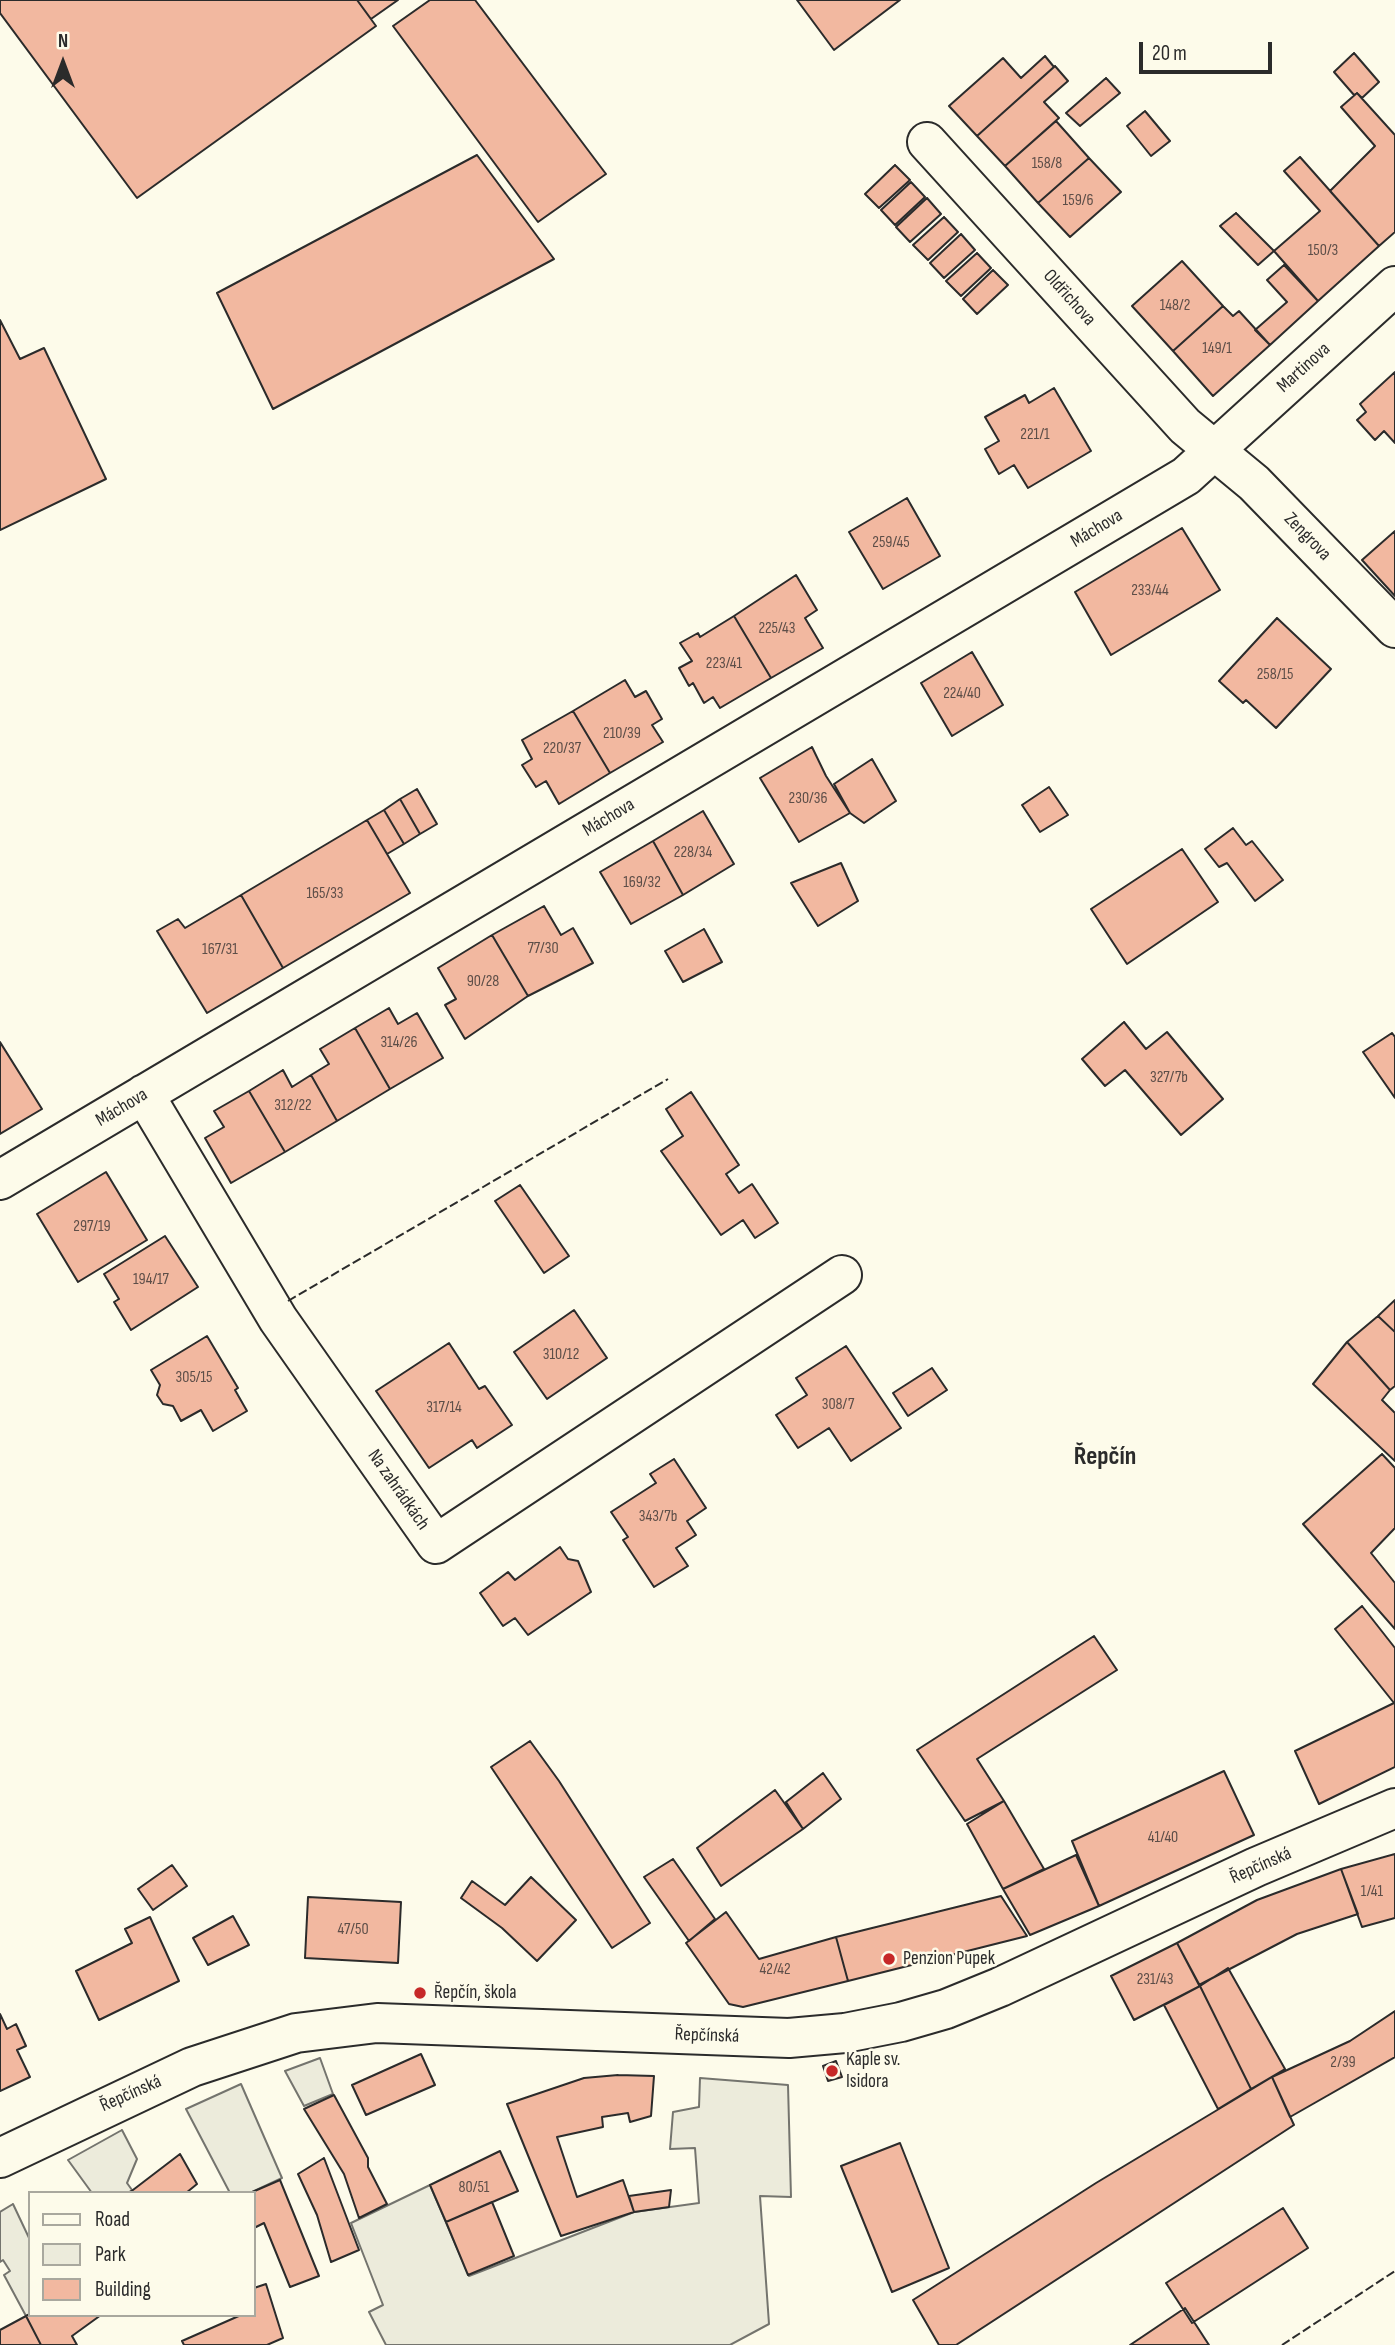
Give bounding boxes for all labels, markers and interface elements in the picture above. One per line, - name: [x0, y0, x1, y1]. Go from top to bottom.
- north arrow: [28, 28, 98, 98]
- scale bar: [1143, 28, 1276, 72]
- text: N: [58, 30, 68, 53]
- text: 20 m: [1152, 41, 1187, 66]
- house number: 158/8: [1032, 154, 1062, 174]
- house number: 159/6: [1063, 191, 1093, 211]
- house number: 150/3: [1308, 241, 1338, 261]
- street label: Oldřichova: [1038, 265, 1100, 331]
- house number: 148/2: [1160, 296, 1190, 316]
- street label: Martinova: [1273, 338, 1335, 398]
- house number: 149/1: [1202, 339, 1232, 359]
- house number: 221/1: [1020, 425, 1050, 445]
- street label: Máchova: [1067, 505, 1127, 553]
- street label: Zengrova: [1279, 508, 1335, 566]
- house number: 259/45: [872, 533, 910, 553]
- house number: 233/44: [1131, 581, 1169, 601]
- house number: 225/43: [758, 619, 796, 639]
- house number: 223/41: [706, 654, 742, 674]
- house number: 258/15: [1257, 665, 1293, 685]
- house number: 224/40: [943, 684, 981, 704]
- house number: 210/39: [603, 724, 641, 744]
- house number: 220/37: [543, 739, 581, 759]
- house number: 230/36: [789, 789, 827, 809]
- street label: Máchova: [579, 794, 639, 842]
- house number: 228/34: [674, 843, 712, 863]
- house number: 169/32: [623, 873, 661, 893]
- house number: 165/33: [306, 884, 344, 904]
- house number: 77/30: [527, 939, 559, 959]
- house number: 167/31: [202, 940, 238, 960]
- house number: 90/28: [467, 972, 499, 992]
- house number: 314/26: [380, 1033, 418, 1053]
- house number: 327/7b: [1150, 1068, 1188, 1088]
- street label: Máchova: [92, 1084, 152, 1132]
- house number: 312/22: [274, 1096, 312, 1116]
- house number: 297/19: [73, 1217, 111, 1237]
- house number: 194/17: [133, 1270, 169, 1290]
- house number: 310/12: [543, 1345, 579, 1365]
- house number: 305/15: [176, 1368, 212, 1388]
- house number: 308/7: [822, 1395, 854, 1415]
- house number: 317/14: [426, 1398, 462, 1418]
- district label: Řepčín: [1074, 1441, 1136, 1473]
- street label: Na zahrádkách: [362, 1445, 434, 1535]
- house number: 343/7b: [639, 1507, 677, 1527]
- house number: 41/40: [1148, 1828, 1178, 1848]
- street label: Řepčínská: [1227, 1842, 1295, 1890]
- house number: 1/41: [1361, 1882, 1383, 1902]
- house number: 47/50: [337, 1920, 369, 1940]
- place label: Penzion Pupek: [903, 1948, 995, 1970]
- marker: Penzion Pupek: [881, 1951, 897, 1967]
- house number: 42/42: [759, 1960, 791, 1980]
- house number: 231/43: [1137, 1970, 1173, 1990]
- place label: Řepčín, škola: [434, 1982, 516, 2004]
- marker: Řepčín, škola: [412, 1985, 428, 2001]
- street label: Řepčínská: [674, 2023, 740, 2049]
- place label: Kaple sv. Isidora: [846, 2049, 900, 2093]
- house number: 2/39: [1330, 2053, 1356, 2073]
- marker: Kaple sv. Isidora: [824, 2063, 840, 2079]
- street label: Řepčínská: [97, 2070, 165, 2118]
- house number: 80/51: [459, 2178, 489, 2198]
- legend: [28, 2191, 256, 2317]
- text: Road: [95, 2207, 130, 2232]
- text: Park: [95, 2242, 126, 2267]
- text: Building: [95, 2277, 151, 2302]

